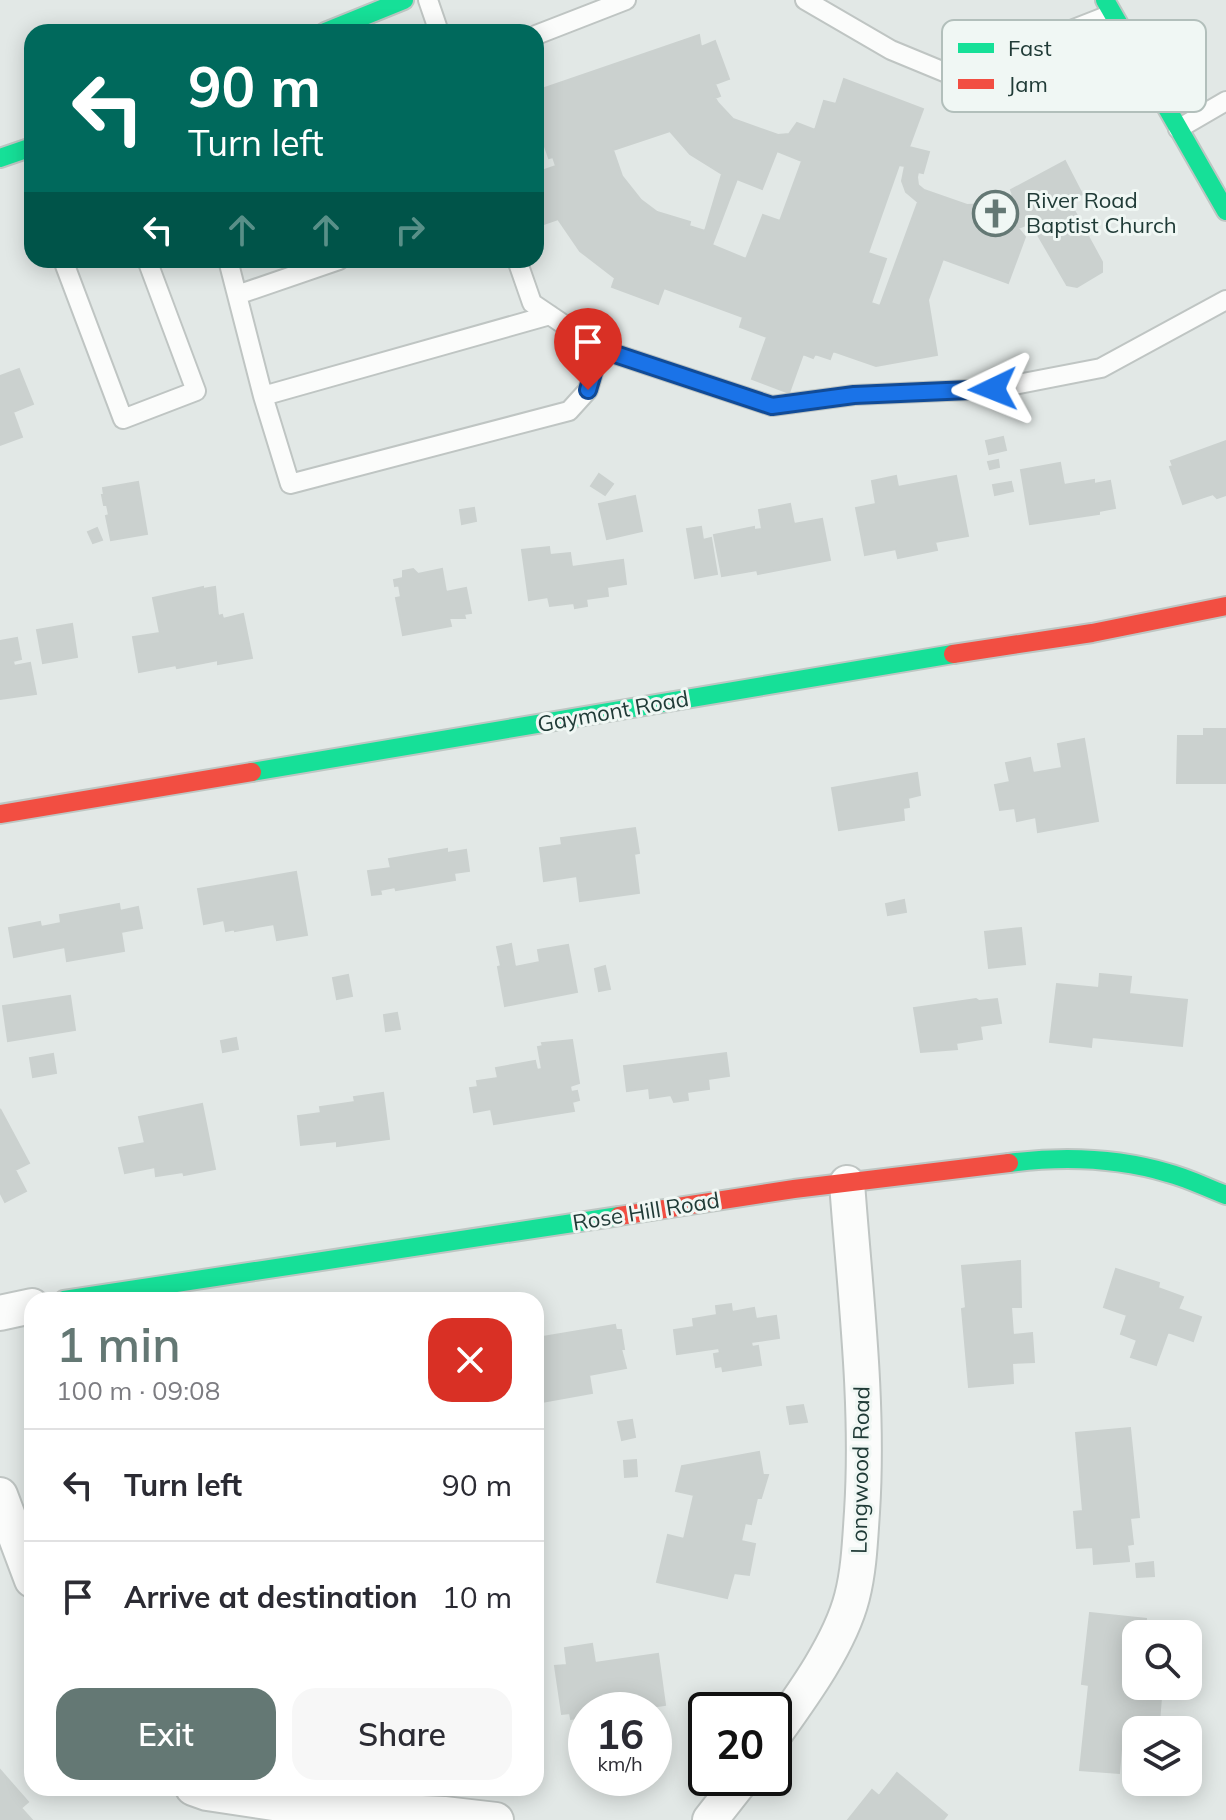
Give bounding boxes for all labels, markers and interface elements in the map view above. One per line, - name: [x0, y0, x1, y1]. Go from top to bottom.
- legend: [942, 20, 1206, 112]
- text: Fast: [1008, 34, 1052, 62]
- text: 90 m: [188, 51, 321, 121]
- icon: left: [56, 56, 160, 160]
- text: Jam: [1008, 70, 1048, 98]
- text: Turn left: [188, 120, 324, 165]
- place label: River Road Baptist Church: [1026, 186, 1177, 239]
- church icon: River Road Baptist Church: [971, 189, 1019, 237]
- icon: left: [136, 208, 180, 252]
- icon: ahead: [220, 208, 264, 252]
- icon: ahead: [304, 208, 348, 252]
- icon: right: [388, 208, 432, 252]
- pin: [554, 308, 622, 390]
- icon: arrive: [566, 320, 610, 364]
- position arrow: [951, 347, 1035, 431]
- street label: Gaymont Road: [535, 684, 691, 738]
- street label: Rose Hill Road: [571, 1186, 721, 1236]
- text: 1 min: [56, 1314, 181, 1374]
- button: close: [428, 1318, 512, 1402]
- text: 100 m · 09:08: [56, 1374, 220, 1407]
- street label: Longwood Road: [845, 1386, 875, 1554]
- icon: left: [56, 1463, 100, 1507]
- text: Turn left: [124, 1466, 242, 1504]
- text: 90 m: [442, 1466, 512, 1504]
- icon: arrive: [56, 1575, 100, 1619]
- text: Arrive at destination: [124, 1578, 418, 1616]
- text: 10 m: [442, 1578, 512, 1616]
- map controls: [1122, 1620, 1202, 1796]
- button: search: [1122, 1620, 1202, 1700]
- button: Exit: [56, 1688, 276, 1780]
- button: Share: [292, 1688, 512, 1780]
- speed limit sign: 20: [688, 1692, 792, 1796]
- text: 16: [596, 1709, 644, 1759]
- button: layers: [1122, 1716, 1202, 1796]
- text: km/h: [597, 1751, 643, 1776]

